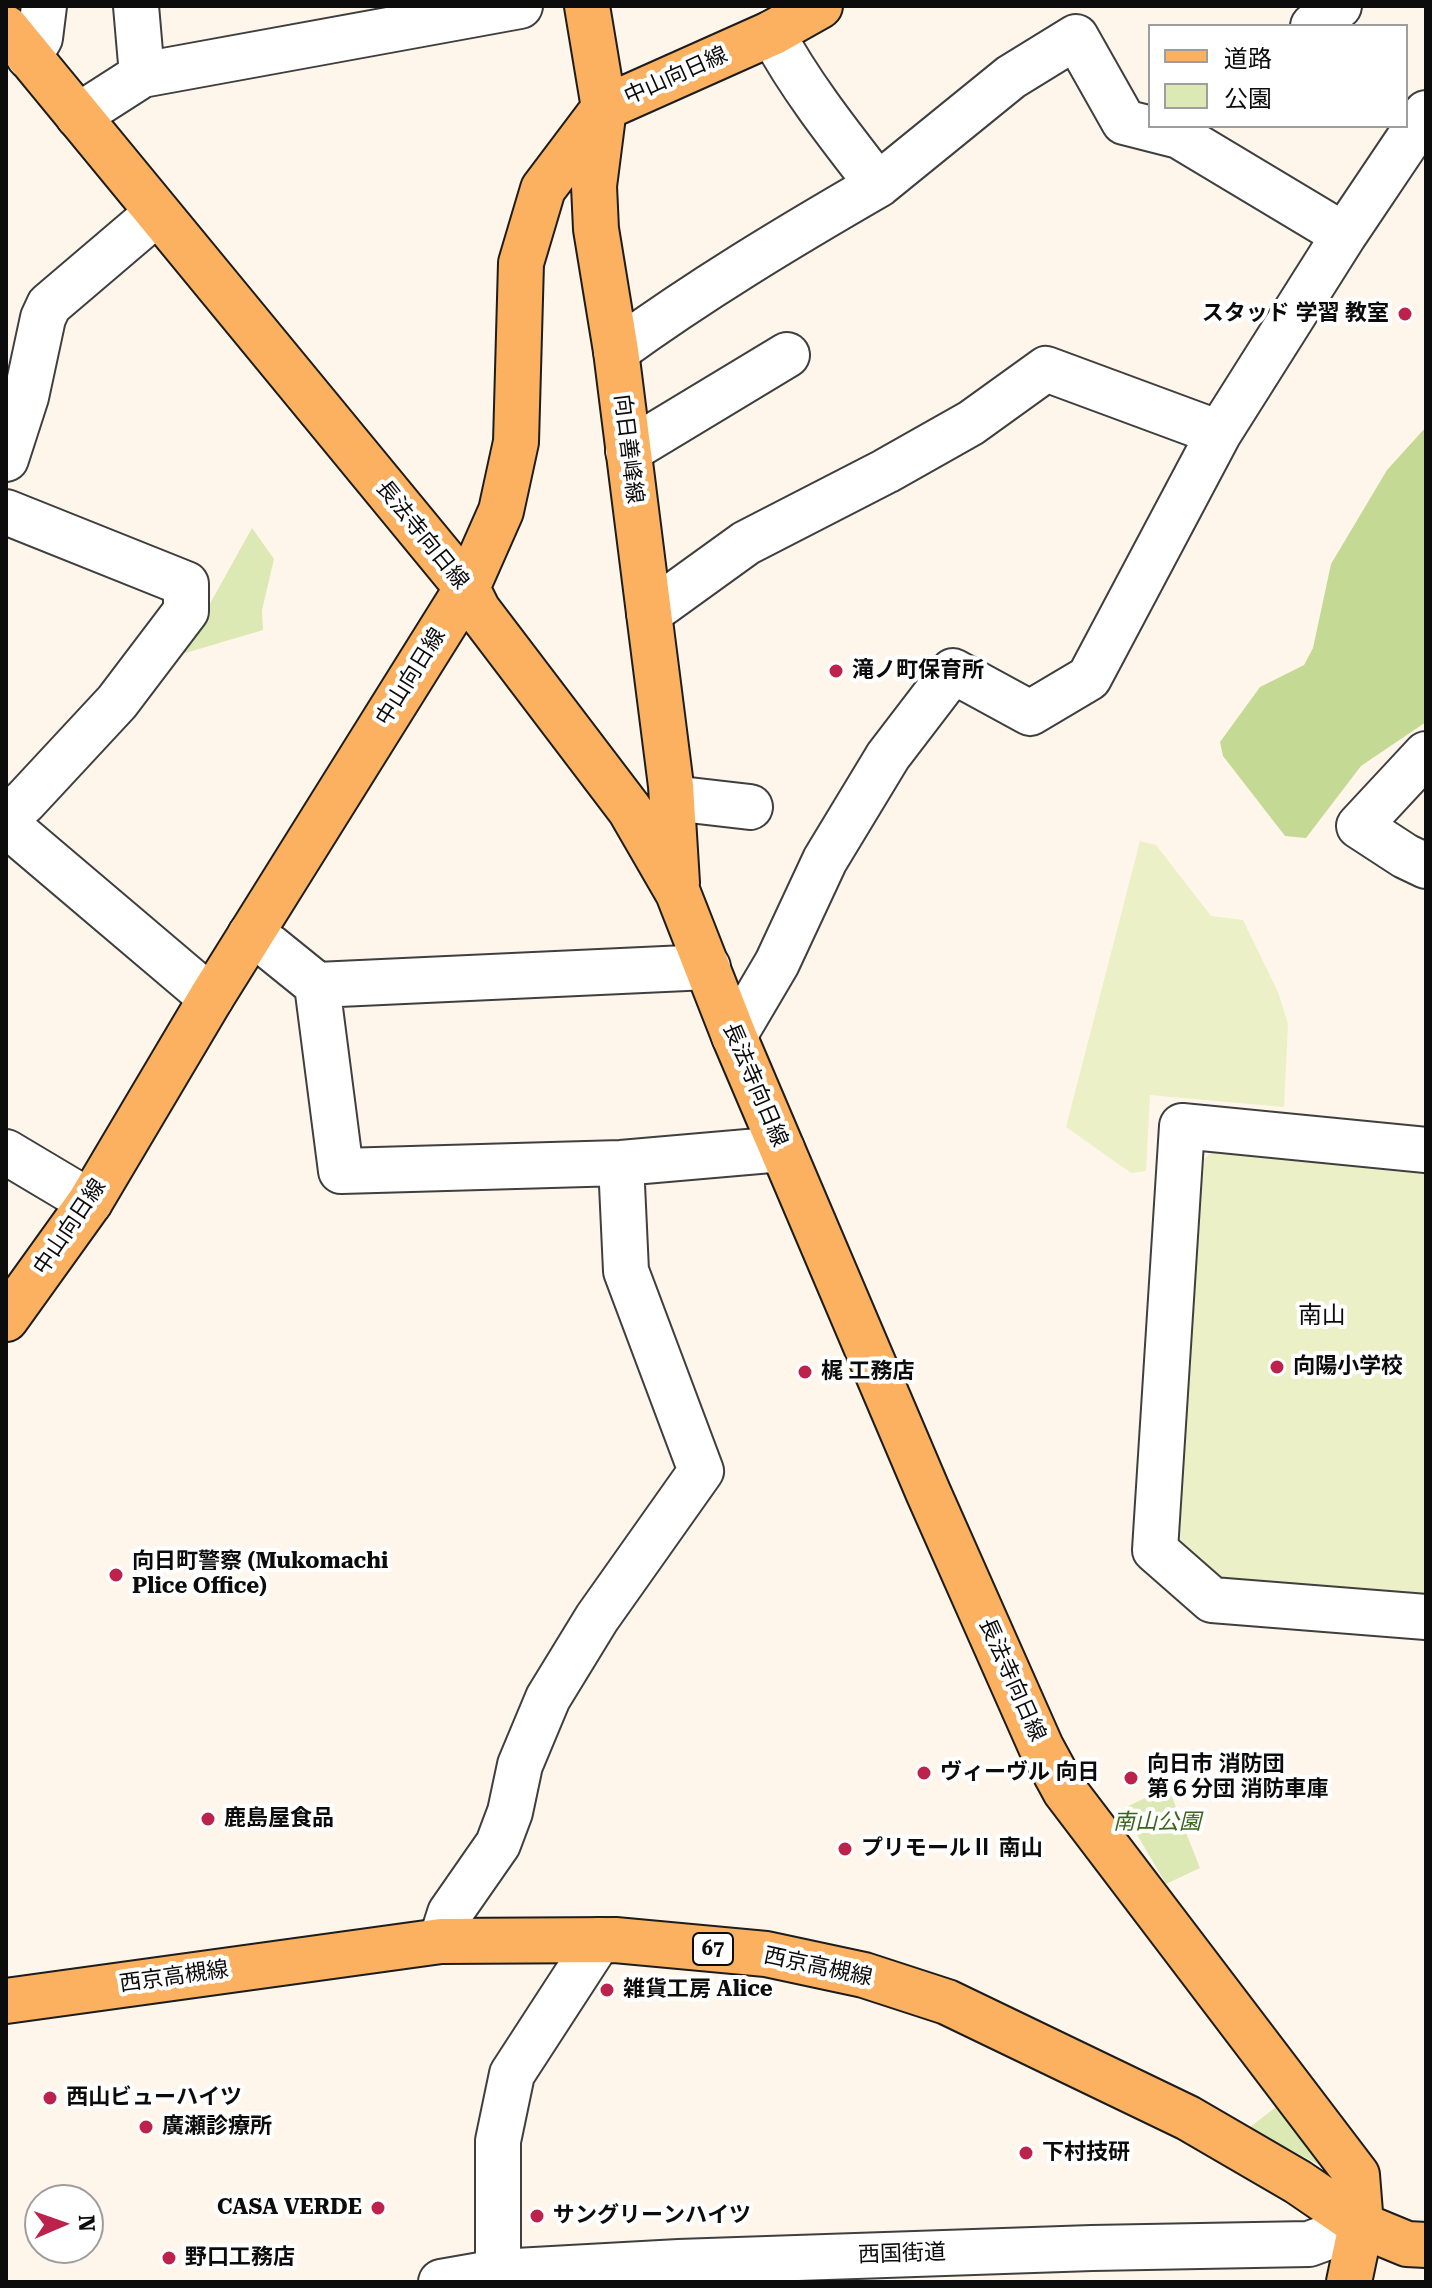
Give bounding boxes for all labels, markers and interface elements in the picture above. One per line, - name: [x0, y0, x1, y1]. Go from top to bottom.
- legend: [1148, 24, 1408, 128]
- street label: 中山向日線: [620, 42, 732, 110]
- text: 道路: [1224, 45, 1272, 73]
- text: 公園: [1224, 85, 1272, 113]
- place label: スタッド 学習 教室: [1202, 301, 1389, 327]
- marker: スタッド 学習 教室: [1396, 305, 1414, 323]
- street label: 向日善峰線: [608, 393, 648, 505]
- street label: 長法寺向日線: [370, 475, 474, 595]
- street label: 中山向日線: [371, 623, 451, 731]
- place label: 滝ノ町保育所: [852, 658, 984, 684]
- marker: 滝ノ町保育所: [827, 662, 845, 680]
- street label: 長法寺向日線: [717, 1019, 793, 1151]
- street label: 中山向日線: [28, 1174, 112, 1280]
- district label: 南山: [1298, 1302, 1346, 1330]
- place label: 向陽小学校: [1293, 1354, 1403, 1380]
- marker: 向陽小学校: [1268, 1358, 1286, 1376]
- place label: 梶 工務店: [821, 1359, 915, 1385]
- marker: 梶 工務店: [796, 1363, 814, 1381]
- place label: 向日町警察 (Mukomachi Plice Office): [132, 1549, 388, 1600]
- marker: 向日町警察 (Mukomachi Plice Office): [107, 1566, 125, 1584]
- street label: 長法寺向日線: [973, 1614, 1051, 1746]
- place label: 向日市 消防団 第６分団 消防車庫: [1147, 1752, 1329, 1804]
- place label: ヴィーヴル 向日: [940, 1760, 1100, 1786]
- marker: ヴィーヴル 向日: [915, 1764, 933, 1782]
- marker: 向日市 消防団 第６分団 消防車庫: [1122, 1769, 1140, 1787]
- place label: 鹿島屋食品: [224, 1806, 334, 1832]
- marker: 鹿島屋食品: [199, 1810, 217, 1828]
- park label: 南山公園: [1113, 1810, 1201, 1836]
- place label: プリモールⅡ 南山: [861, 1836, 1043, 1862]
- marker: プリモールⅡ 南山: [836, 1840, 854, 1858]
- road number: 67: [693, 1933, 733, 1965]
- street label: 西京高槻線: [761, 1943, 875, 1991]
- street label: 西京高槻線: [118, 1956, 230, 1998]
- place label: 雑貨工房 Alice: [623, 1977, 773, 2003]
- marker: 雑貨工房 Alice: [598, 1981, 616, 1999]
- place label: 西山ビューハイツ: [66, 2085, 242, 2111]
- marker: 西山ビューハイツ: [41, 2089, 59, 2107]
- place label: 廣瀬診療所: [162, 2114, 272, 2140]
- marker: 廣瀬診療所: [137, 2118, 155, 2136]
- place label: 下村技研: [1042, 2140, 1130, 2166]
- marker: 下村技研: [1017, 2144, 1035, 2162]
- north arrow: [24, 2184, 104, 2264]
- place label: CASA VERDE: [217, 2195, 362, 2221]
- marker: CASA VERDE: [369, 2199, 387, 2217]
- place label: サングリーンハイツ: [553, 2203, 751, 2229]
- marker: サングリーンハイツ: [528, 2207, 546, 2225]
- text: N: [74, 2214, 99, 2232]
- street label: 西国街道: [858, 2239, 946, 2269]
- place label: 野口工務店: [185, 2245, 295, 2271]
- marker: 野口工務店: [160, 2249, 178, 2267]

